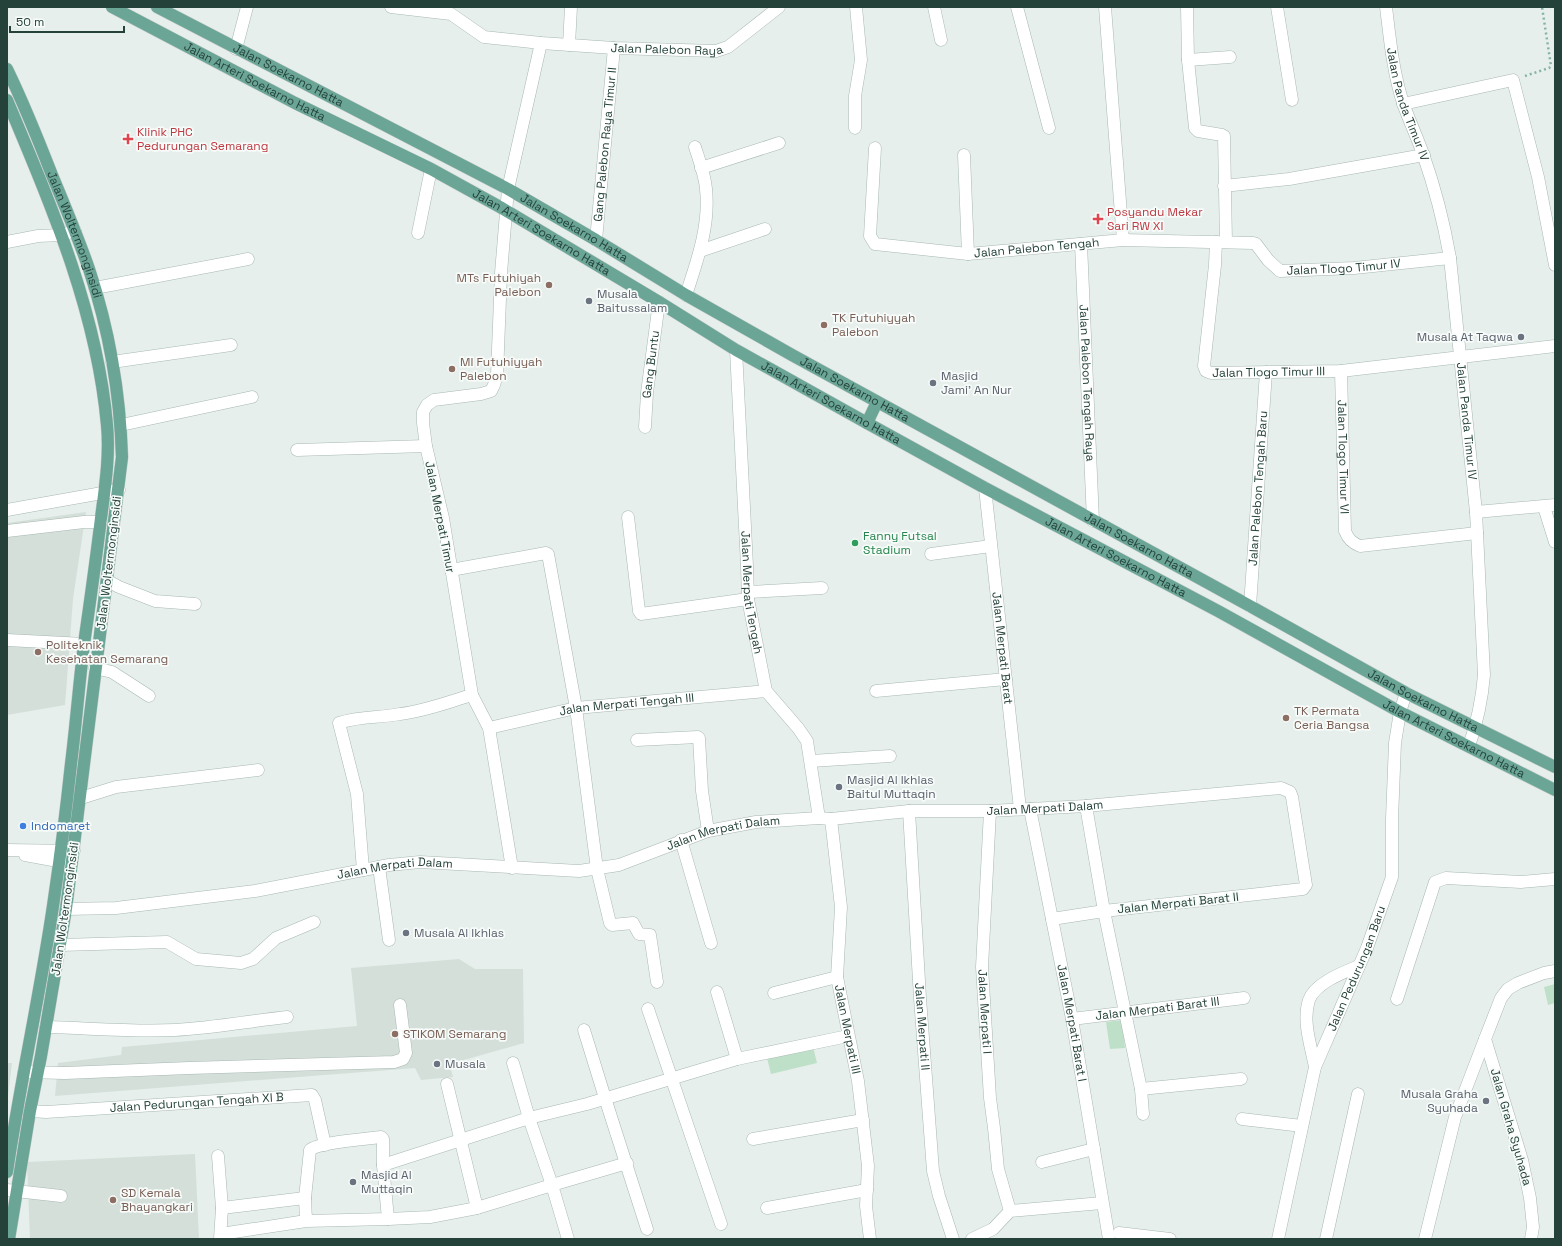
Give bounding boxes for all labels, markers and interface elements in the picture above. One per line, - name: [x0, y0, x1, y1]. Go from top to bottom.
- scale bar: [10, 8, 124, 34]
- text: 50 m: [16, 14, 44, 30]
- street label: Jalan Arteri Soekarno Hatta: [181, 38, 328, 125]
- street label: Jalan Soekarno Hatta: [230, 40, 347, 110]
- street label: Jalan Palebon Raya: [611, 40, 725, 59]
- street label: Jalan Panda Timur IV: [1383, 46, 1433, 164]
- street label: Gang Palebon Raya Timur II: [590, 66, 620, 222]
- place label: Klinik PHC Pedurungan Semarang: [137, 124, 268, 154]
- marker: Klinik PHC Pedurungan Semarang: [122, 133, 134, 145]
- street label: Jalan Woltermonginsidi: [43, 169, 106, 300]
- street label: Jalan Arteri Soekarno Hatta: [470, 185, 613, 279]
- street label: Jalan Soekarno Hatta: [517, 190, 631, 266]
- place label: Posyandu Mekar Sari RW XI: [1107, 204, 1203, 234]
- marker: Posyandu Mekar Sari RW XI: [1092, 213, 1104, 225]
- street label: Jalan Palebon Tengah: [973, 234, 1100, 261]
- street label: Jalan Tlogo Timur IV: [1286, 255, 1402, 279]
- place label: MTs Futuhiyah Palebon: [457, 270, 541, 300]
- marker: MTs Futuhiyah Palebon: [544, 280, 554, 290]
- place label: Musala Baitussalam: [597, 286, 667, 316]
- marker: Musala Baitussalam: [584, 296, 594, 306]
- street label: Jalan Palebon Tengah Raya: [1076, 304, 1098, 462]
- place label: TK Futuhiyyah Palebon: [832, 310, 915, 340]
- marker: TK Futuhiyyah Palebon: [819, 320, 829, 330]
- street label: Gang Buntu: [639, 329, 663, 399]
- place label: Musala At Taqwa: [1417, 329, 1513, 345]
- marker: Musala At Taqwa: [1516, 332, 1526, 342]
- street label: Jalan Soekarno Hatta: [797, 353, 913, 426]
- place label: MI Futuhiyyah Palebon: [460, 354, 542, 384]
- street label: Jalan Arteri Soekarno Hatta: [758, 357, 904, 448]
- street label: Jalan Panda Timur IV: [1453, 361, 1481, 481]
- street label: Jalan Tlogo Timur III: [1212, 363, 1325, 381]
- marker: MI Futuhiyyah Palebon: [447, 364, 457, 374]
- place label: Masjid Jami' An Nur: [941, 368, 1012, 398]
- marker: Masjid Jami' An Nur: [928, 378, 938, 388]
- street label: Jalan Tlogo Timur VI: [1334, 400, 1353, 514]
- street label: Jalan Palebon Tengah Baru: [1245, 410, 1271, 566]
- street label: Jalan Merpati Timur: [421, 460, 459, 575]
- street label: Jalan Woltermonginsidi: [93, 495, 125, 631]
- street label: Jalan Soekarno Hatta: [1081, 509, 1197, 582]
- street label: Jalan Arteri Soekarno Hatta: [1042, 513, 1189, 601]
- place label: Fanny Futsal Stadium: [863, 528, 937, 558]
- street label: Jalan Merpati Tengah: [737, 530, 767, 655]
- marker: Fanny Futsal Stadium: [850, 538, 860, 548]
- street label: Jalan Merpati Barat: [988, 591, 1017, 705]
- place label: Politeknik Kesehatan Semarang: [46, 637, 168, 667]
- marker: Politeknik Kesehatan Semarang: [33, 647, 43, 657]
- street label: Jalan Soekarno Hatta: [1365, 665, 1481, 736]
- street label: Jalan Merpati Tengah III: [557, 689, 695, 720]
- street label: Jalan Arteri Soekarno Hatta: [1380, 696, 1528, 782]
- place label: TK Permata Ceria Bangsa: [1294, 703, 1369, 733]
- marker: TK Permata Ceria Bangsa: [1281, 713, 1291, 723]
- place label: Masjid Al Ikhlas Baitul Muttaqin: [847, 772, 936, 802]
- marker: Masjid Al Ikhlas Baitul Muttaqin: [834, 782, 844, 792]
- street label: Jalan Merpati Dalam: [986, 796, 1104, 819]
- street label: Jalan Merpati Dalam: [664, 812, 780, 854]
- place label: Indomaret: [31, 818, 90, 834]
- marker: Indomaret: [18, 821, 28, 831]
- street label: Jalan Woltermonginsidi: [48, 841, 82, 977]
- street label: Jalan Merpati Dalam: [335, 854, 453, 883]
- street label: Jalan Merpati Barat II: [1117, 889, 1239, 917]
- street label: Jalan Pedurungan Baru: [1324, 903, 1389, 1034]
- place label: Musala Al Ikhlas: [414, 925, 504, 941]
- marker: Musala Al Ikhlas: [401, 928, 411, 938]
- street label: Jalan Merpati Barat I: [1053, 963, 1090, 1083]
- street label: Jalan Merpati I: [974, 969, 995, 1055]
- street label: Jalan Merpati II: [911, 982, 933, 1071]
- street label: Jalan Merpati III: [831, 983, 864, 1075]
- street label: Jalan Merpati Barat III: [1094, 993, 1220, 1024]
- place label: STIKOM Semarang: [403, 1026, 506, 1042]
- marker: STIKOM Semarang: [390, 1029, 400, 1039]
- place label: Musala: [445, 1056, 486, 1072]
- marker: Musala: [432, 1059, 442, 1069]
- street label: Jalan Graha Syuhada: [1487, 1067, 1535, 1188]
- place label: Musala Graha Syuhada: [1401, 1086, 1478, 1116]
- street label: Jalan Pedurungan Tengah XI B: [109, 1089, 284, 1116]
- marker: Musala Graha Syuhada: [1481, 1096, 1491, 1106]
- place label: Masjid Al Muttaqin: [361, 1167, 413, 1197]
- marker: Masjid Al Muttaqin: [348, 1177, 358, 1187]
- place label: SD Kemala Bhayangkari: [121, 1185, 193, 1215]
- marker: SD Kemala Bhayangkari: [108, 1195, 118, 1205]

